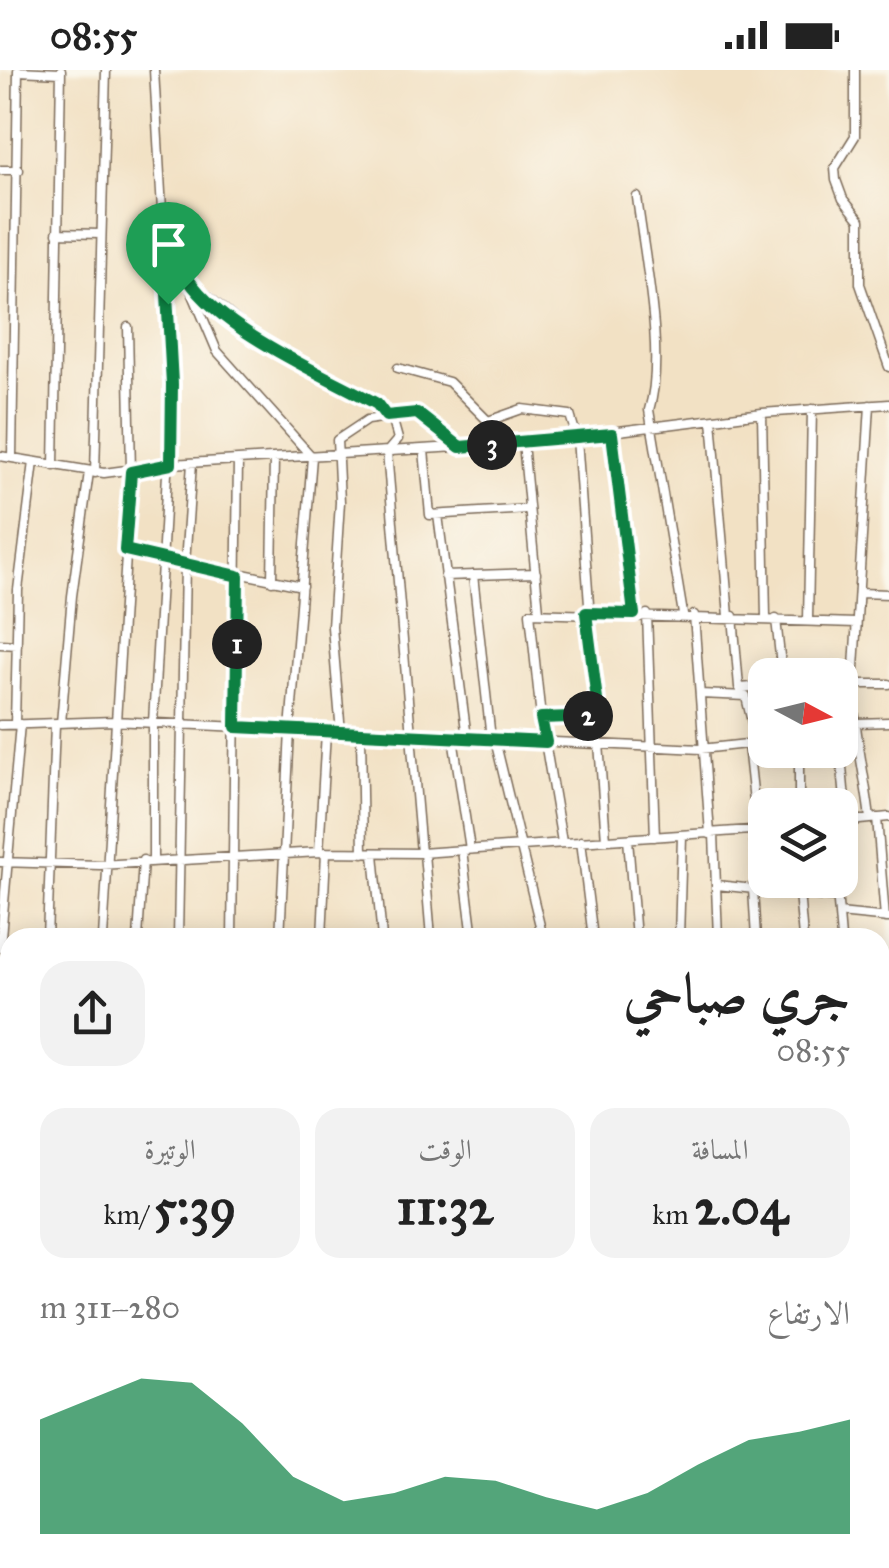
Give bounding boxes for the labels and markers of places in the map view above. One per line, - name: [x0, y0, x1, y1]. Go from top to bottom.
- pin: [126, 202, 211, 305]
- pin: 3: [467, 420, 517, 470]
- pin: 1: [212, 619, 262, 669]
- pin: 2: [563, 691, 613, 741]

